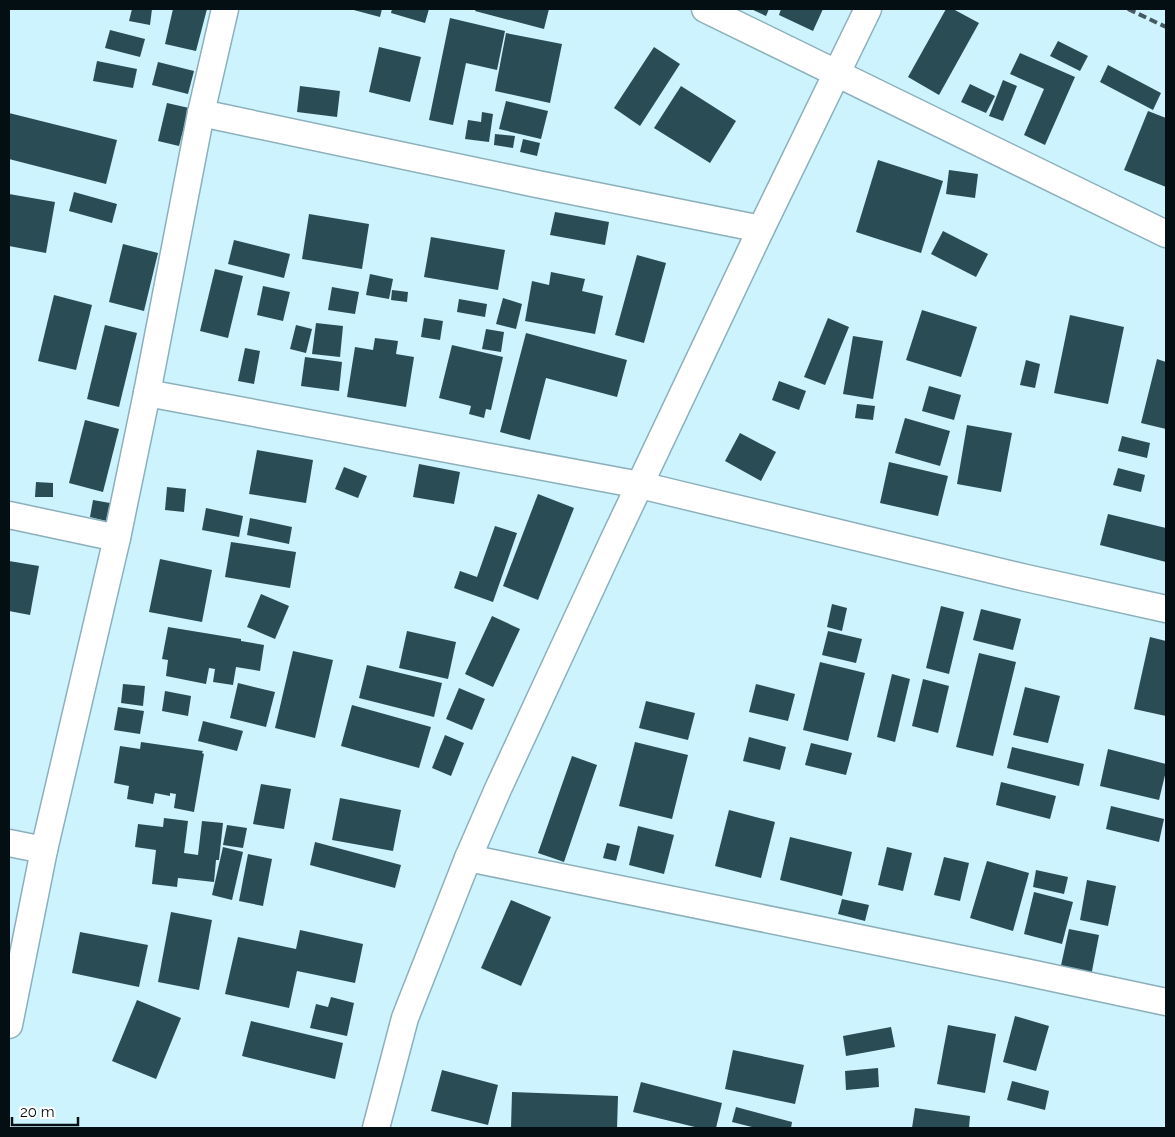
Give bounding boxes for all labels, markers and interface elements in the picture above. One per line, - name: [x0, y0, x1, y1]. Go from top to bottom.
- scale bar: [12, 1094, 79, 1126]
- text: 20 m: [20, 1103, 55, 1121]

